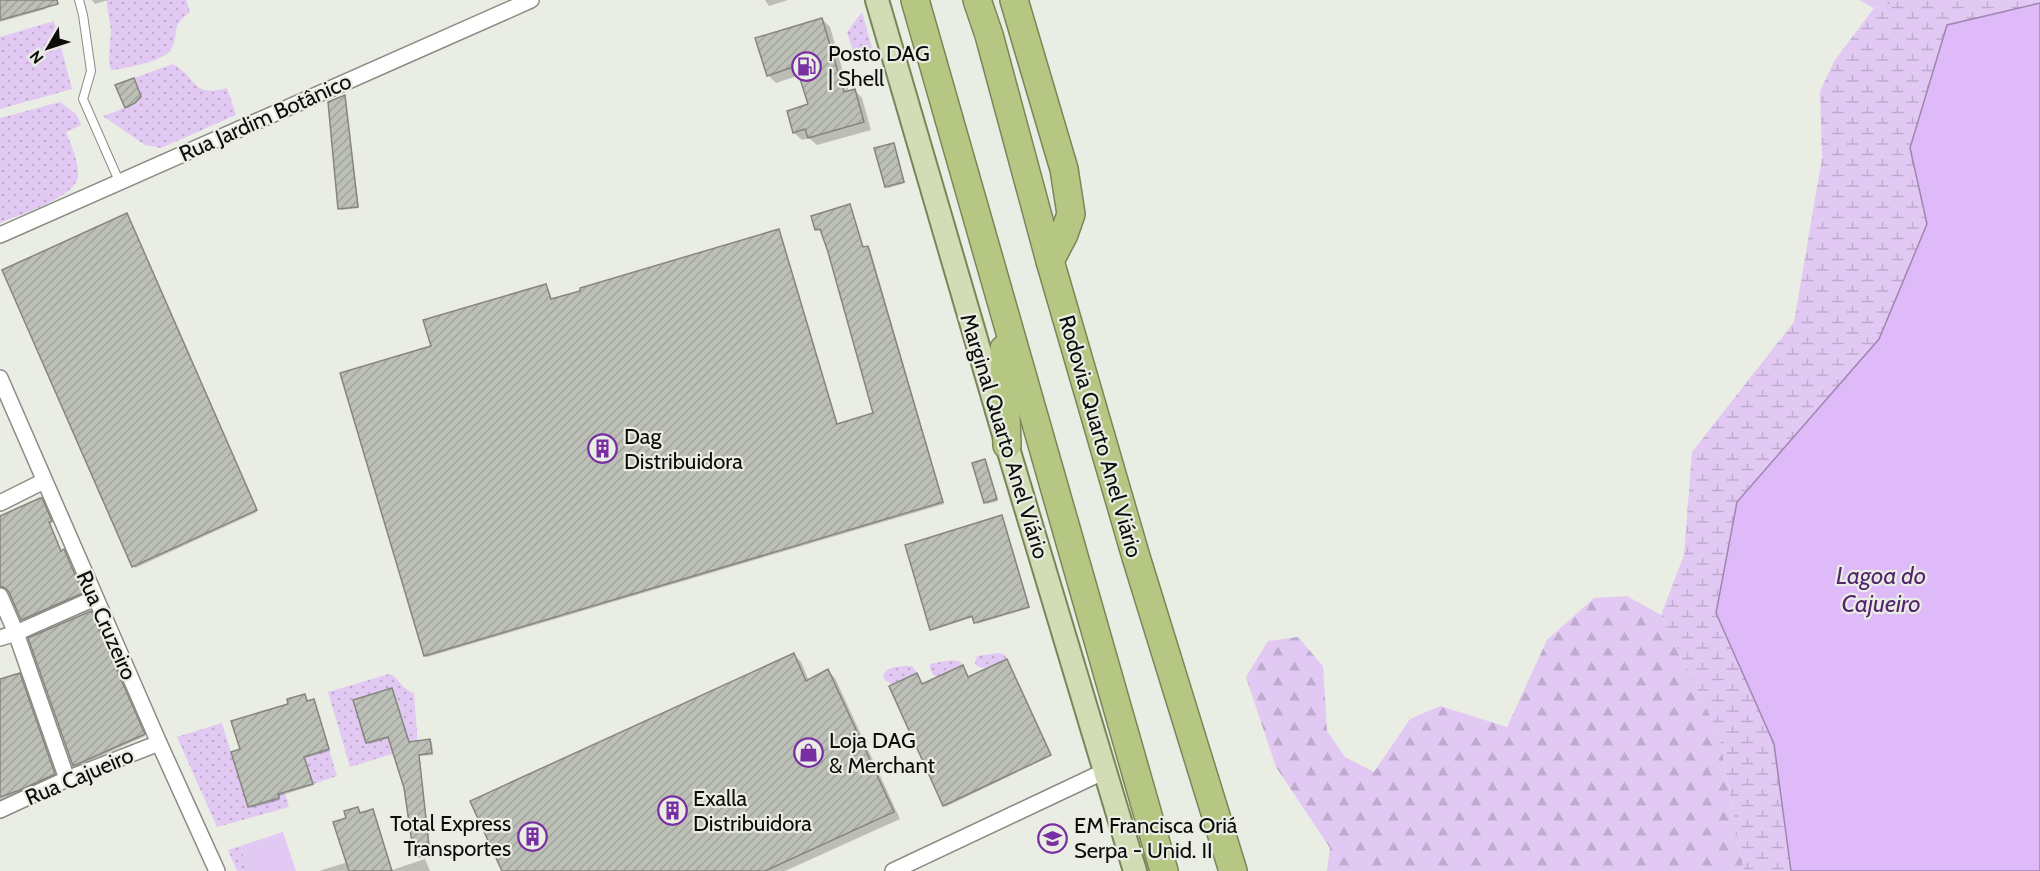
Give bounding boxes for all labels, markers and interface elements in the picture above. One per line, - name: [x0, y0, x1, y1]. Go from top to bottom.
- north arrow: [18, 18, 78, 78]
- place label: Posto DAG | Shell: [828, 40, 930, 92]
- text: N: [26, 47, 48, 67]
- fuel station icon: Posto DAG | Shell: [791, 50, 823, 82]
- street label: Rua Jardim Botânico: [175, 67, 356, 168]
- street label: Marginal Quarto Anel Viário: [954, 310, 1055, 562]
- street label: Rodovia Quarto Anel Viário: [1053, 312, 1148, 560]
- place label: Dag Distribuidora: [624, 423, 743, 475]
- building icon: Dag Distribuidora: [587, 433, 619, 465]
- water label: Lagoa do Cajueiro: [1836, 561, 1926, 618]
- street label: Rua Cruzeiro: [70, 566, 143, 684]
- place label: Loja DAG & Merchant: [829, 727, 936, 779]
- shop icon: Loja DAG & Merchant: [792, 737, 824, 769]
- street label: Rua Cajueiro: [21, 742, 137, 811]
- place label: Exalla Distribuidora: [693, 785, 812, 837]
- building icon: Exalla Distribuidora: [656, 795, 688, 827]
- place label: Total Express Transportes: [390, 810, 511, 862]
- place label: EM Francisca Oriá Serpa - Unid. II: [1074, 812, 1238, 864]
- building icon: Total Express Transportes: [516, 820, 548, 852]
- school or university icon: EM Francisca Oriá Serpa - Unid. II: [1037, 822, 1069, 854]

